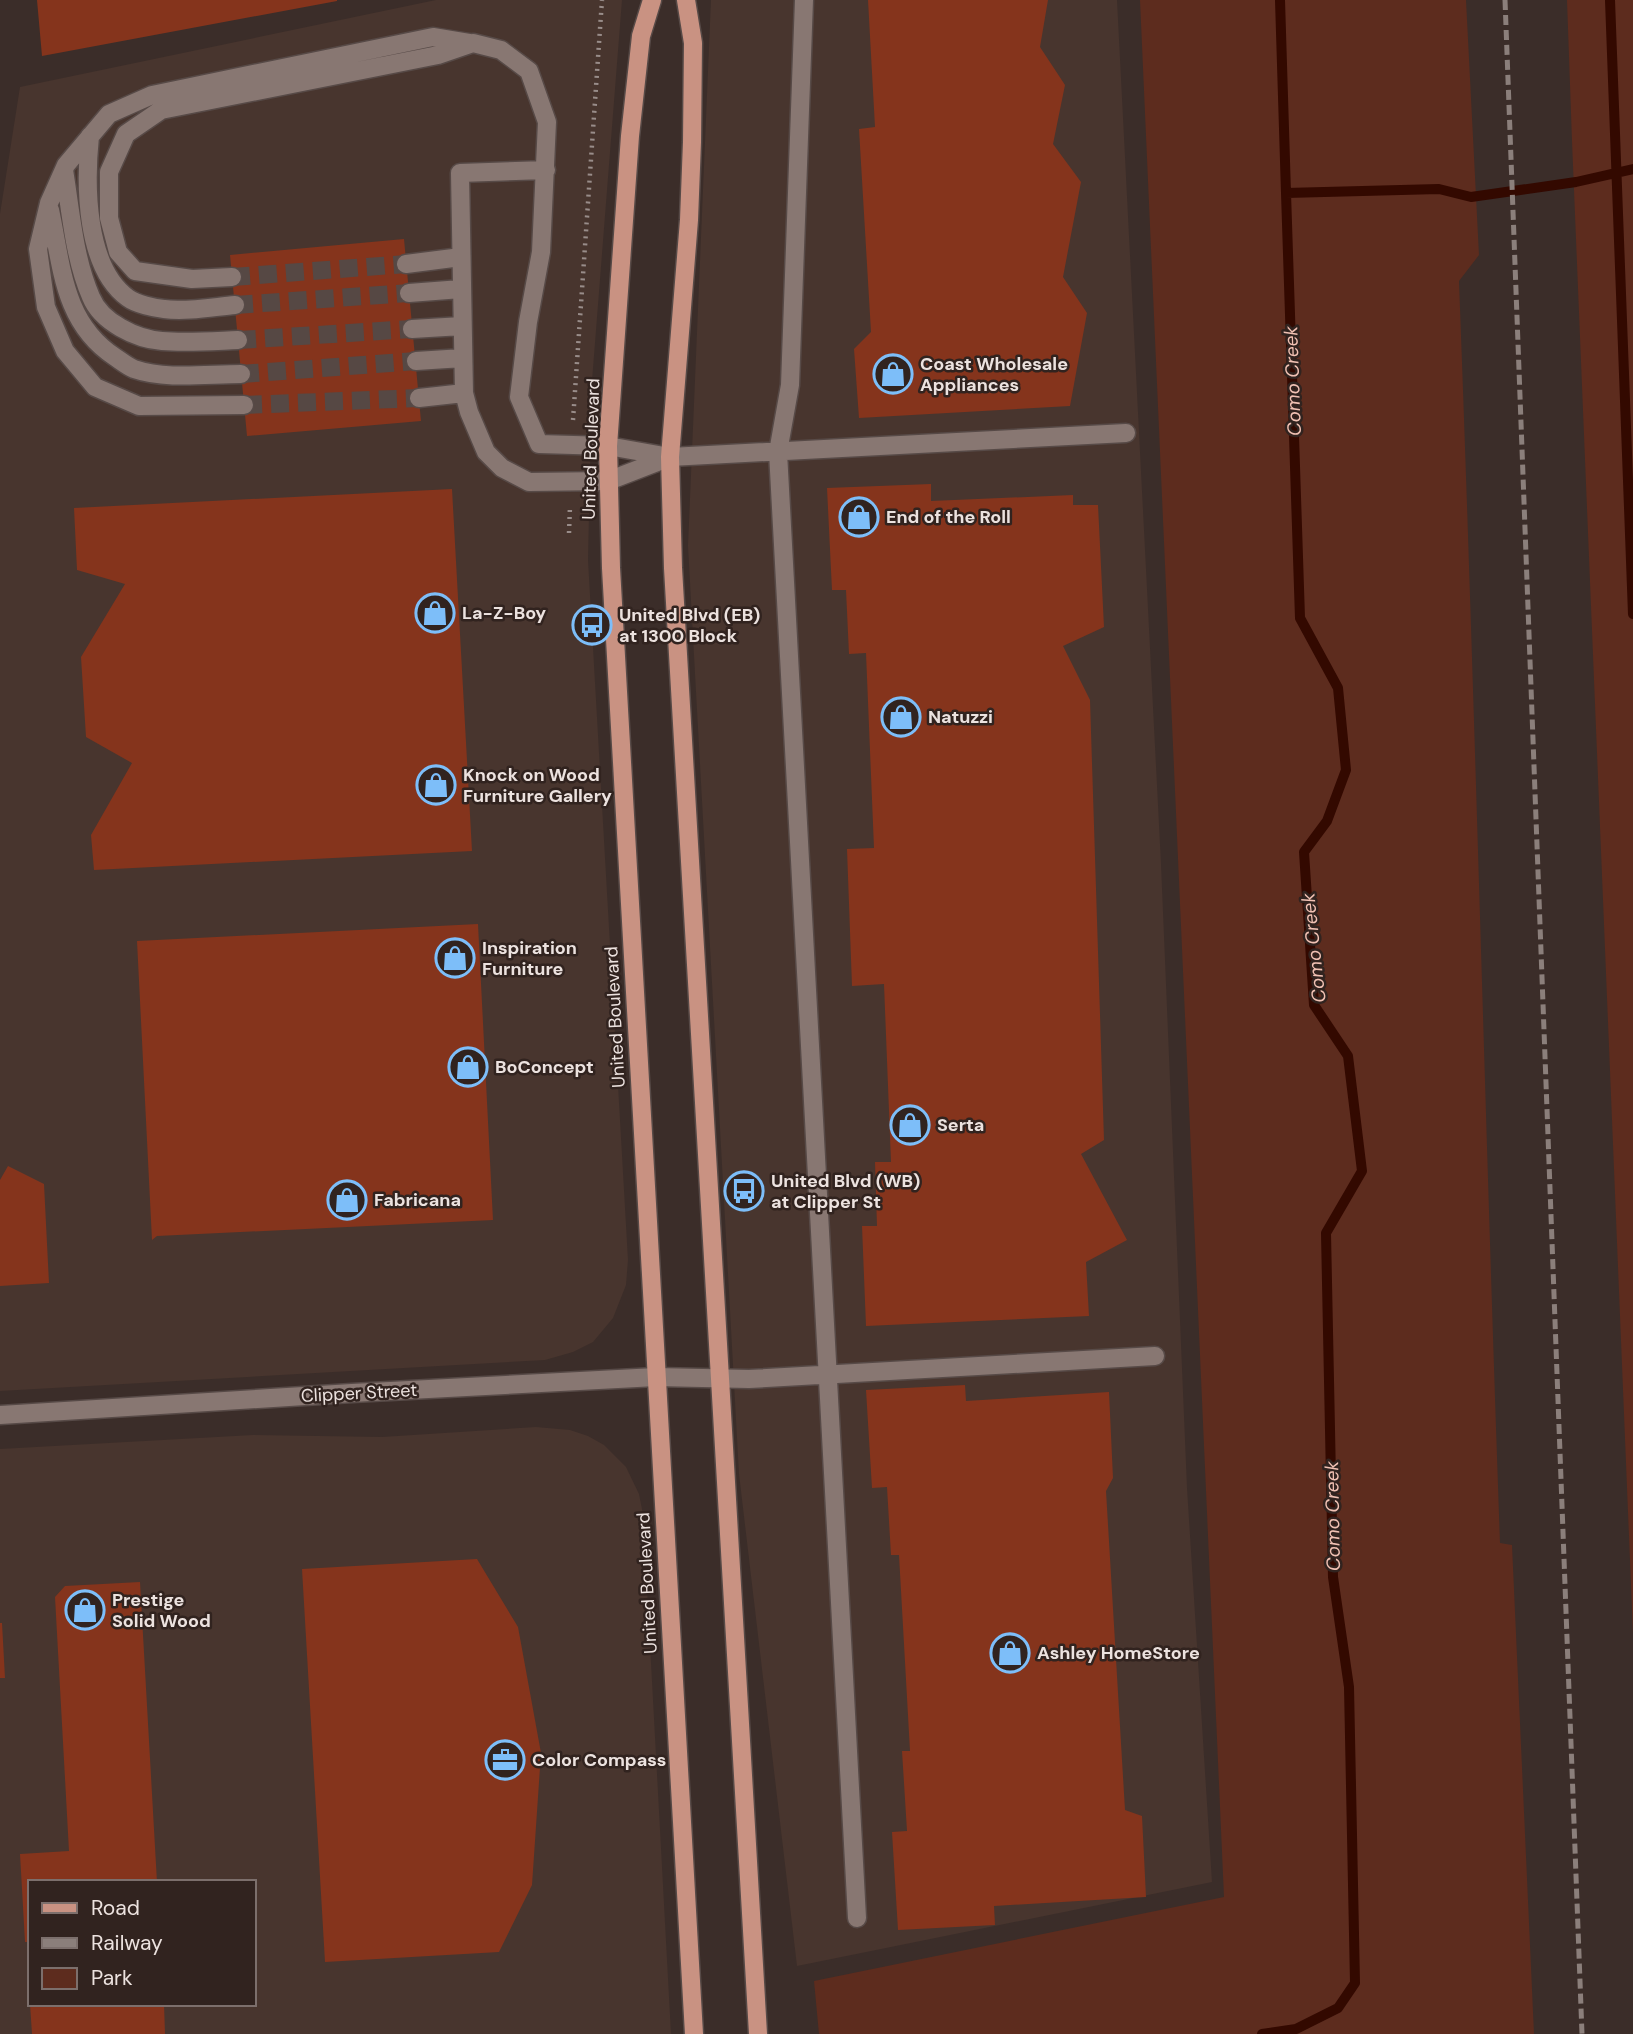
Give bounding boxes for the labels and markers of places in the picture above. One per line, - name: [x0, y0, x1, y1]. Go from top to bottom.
- place label: Coast Wholesale Appliances: [920, 352, 1068, 397]
- shop icon: Coast Wholesale Appliances: [872, 353, 914, 395]
- shop icon: End of the Roll: [838, 496, 880, 538]
- place label: End of the Roll: [886, 505, 1011, 529]
- shop icon: La-Z-Boy: [414, 592, 456, 634]
- place label: La-Z-Boy: [462, 601, 546, 625]
- place label: United Blvd (EB) at 1300 Block: [619, 603, 760, 648]
- bus stop icon: United Blvd (EB) at 1300 Block: [571, 604, 613, 646]
- shop icon: Natuzzi: [880, 696, 922, 738]
- place label: Natuzzi: [928, 705, 993, 729]
- place label: Knock on Wood Furniture Gallery: [463, 763, 612, 808]
- shop icon: Knock on Wood Furniture Gallery: [415, 764, 457, 806]
- place label: Inspiration Furniture: [482, 936, 577, 981]
- shop icon: Inspiration Furniture: [434, 937, 476, 979]
- shop icon: BoConcept: [447, 1046, 489, 1088]
- place label: BoConcept: [495, 1055, 594, 1079]
- shop icon: Serta: [889, 1104, 931, 1146]
- place label: Serta: [937, 1113, 984, 1137]
- place label: United Blvd (WB) at Clipper St: [771, 1169, 920, 1214]
- bus stop icon: United Blvd (WB) at Clipper St: [723, 1170, 765, 1212]
- shop icon: Fabricana: [326, 1179, 368, 1221]
- place label: Fabricana: [374, 1188, 461, 1212]
- place label: Prestige Solid Wood: [112, 1588, 211, 1633]
- shop icon: Prestige Solid Wood: [64, 1589, 106, 1631]
- shop icon: Ashley HomeStore: [989, 1632, 1031, 1674]
- place label: Ashley HomeStore: [1037, 1641, 1200, 1665]
- office icon: Color Compass: [484, 1739, 526, 1781]
- place label: Color Compass: [532, 1748, 666, 1772]

